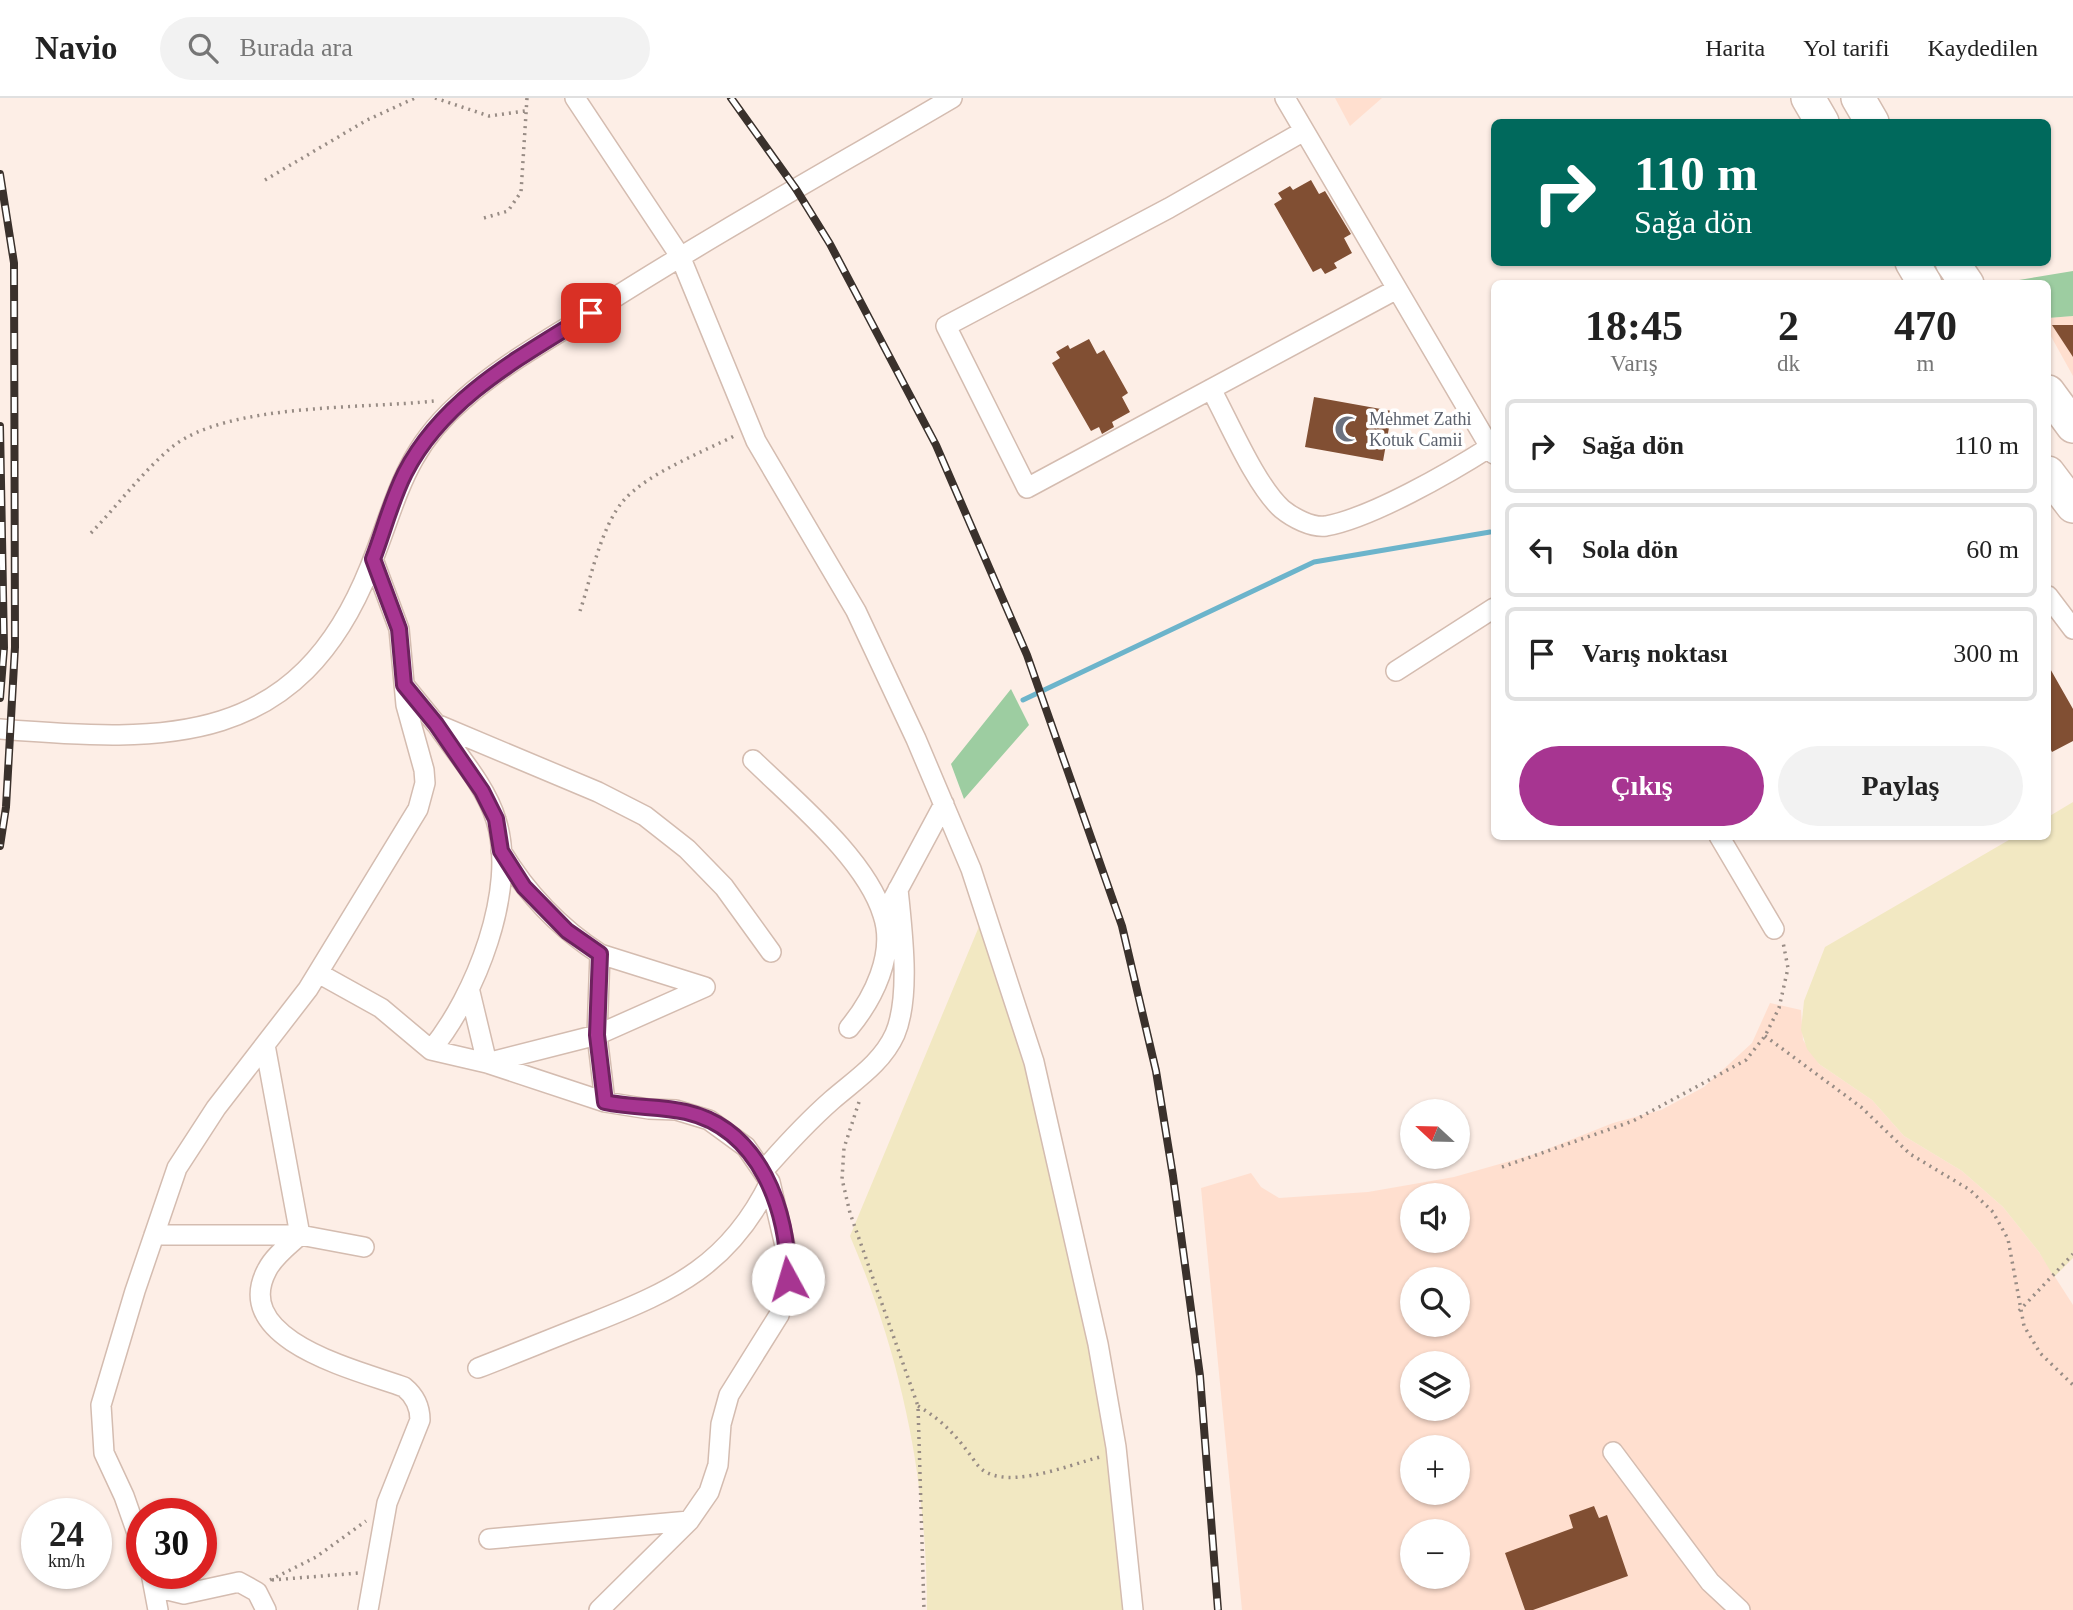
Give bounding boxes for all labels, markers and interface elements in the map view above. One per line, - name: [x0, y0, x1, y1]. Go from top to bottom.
- search box: [160, 17, 650, 80]
- icon: search: [184, 29, 222, 67]
- text: Navio: [35, 30, 118, 66]
- text: Burada ara: [240, 33, 353, 62]
- text: Harita: [1705, 35, 1765, 61]
- text: Yol tarifi: [1803, 35, 1889, 61]
- text: Kaydedilen: [1927, 35, 2038, 61]
- text: 110 m: [1634, 146, 1758, 201]
- icon: right: [1519, 147, 1610, 238]
- text: Sağa dön: [1634, 204, 1752, 240]
- pin: [561, 283, 621, 343]
- icon: arrive: [572, 294, 610, 332]
- text: 18:45: [1585, 303, 1683, 349]
- text: 2: [1778, 303, 1799, 349]
- text: 470: [1894, 303, 1957, 349]
- text: Varış: [1610, 351, 1658, 376]
- text: dk: [1777, 351, 1800, 376]
- text: m: [1917, 351, 1934, 376]
- place label: Mehmet Zathi Kotuk Camii: [1369, 409, 1471, 450]
- mosque icon: Mehmet Zathi Kotuk Camii: [1333, 414, 1363, 444]
- icon: right: [1523, 427, 1561, 465]
- text: Sağa dön: [1582, 431, 1684, 460]
- text: 110 m: [1954, 431, 2019, 460]
- icon: left: [1523, 531, 1561, 569]
- text: Sola dön: [1582, 535, 1678, 564]
- text: 60 m: [1966, 535, 2019, 564]
- icon: arrive: [1523, 635, 1561, 673]
- text: Varış noktası: [1582, 639, 1728, 668]
- text: 300 m: [1953, 639, 2019, 668]
- button: Çıkış: [1519, 746, 1764, 826]
- button: Paylaş: [1778, 746, 2023, 826]
- north arrow: [1400, 1099, 1470, 1169]
- map controls: [1400, 1099, 1470, 1589]
- button: sound: [1400, 1183, 1470, 1253]
- position arrow: [751, 1242, 825, 1316]
- button: search: [1400, 1267, 1470, 1337]
- button: layers: [1400, 1351, 1470, 1421]
- button: +: [1400, 1435, 1470, 1505]
- speed limit sign: 30: [126, 1498, 217, 1589]
- text: 24: [49, 1515, 84, 1554]
- button: −: [1400, 1519, 1470, 1589]
- text: km/h: [48, 1551, 85, 1571]

